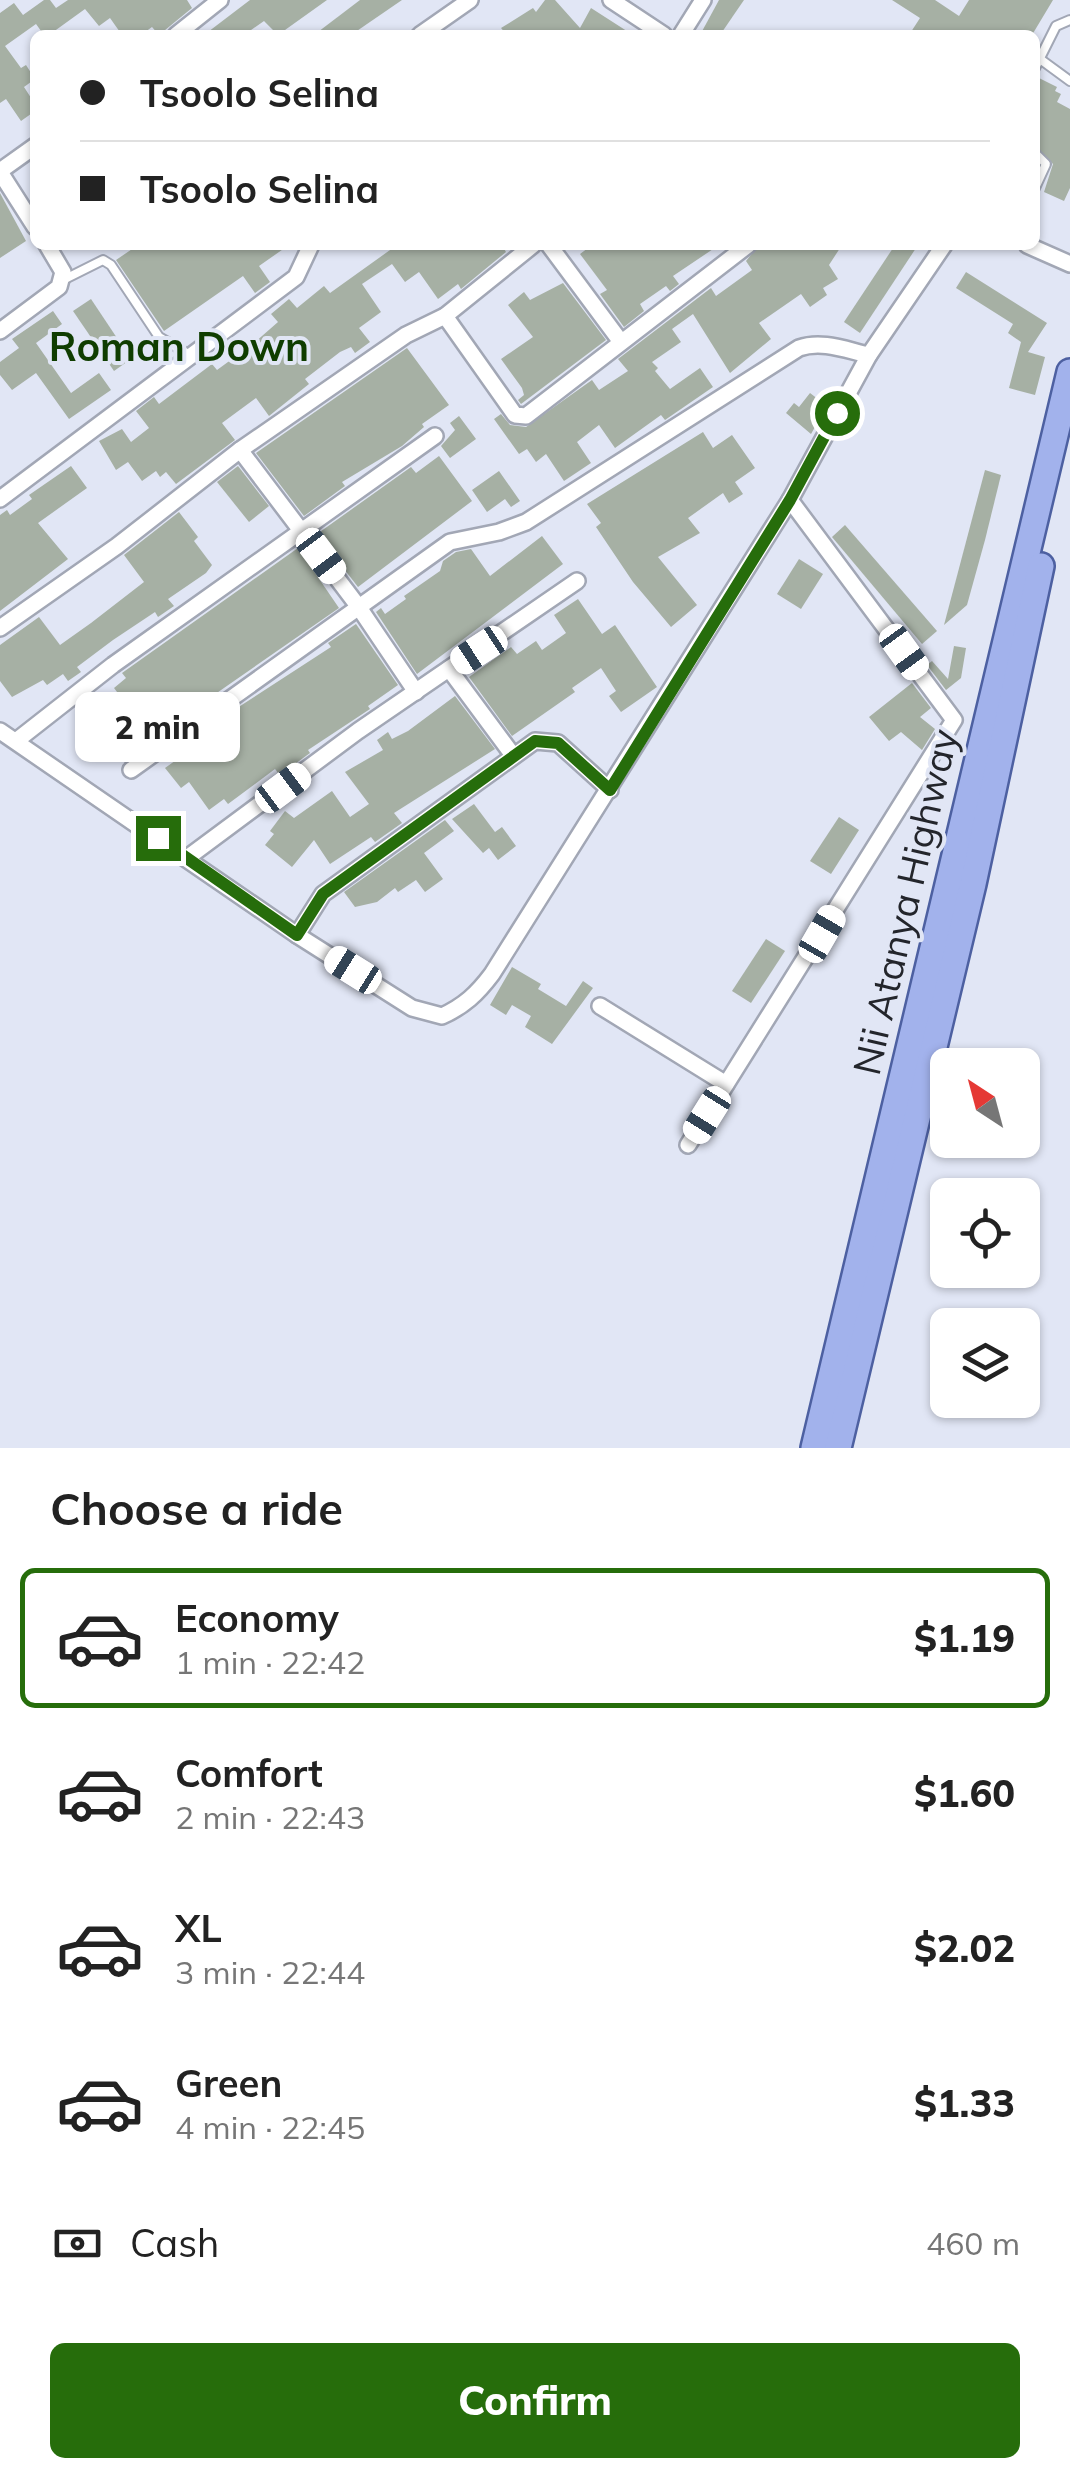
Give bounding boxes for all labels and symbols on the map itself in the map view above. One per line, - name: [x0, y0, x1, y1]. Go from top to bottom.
- district label: Roman Down: [49, 321, 309, 371]
- route start: [815, 391, 860, 436]
- car: [291, 523, 351, 589]
- car: [874, 619, 934, 685]
- car: [446, 621, 512, 679]
- callout: 2 min: [76, 693, 240, 763]
- street label: Nii Atanya Highway: [842, 724, 968, 1079]
- car: [250, 758, 316, 818]
- route end: [136, 816, 181, 861]
- car: [794, 901, 850, 967]
- car: [320, 941, 386, 999]
- north arrow: [930, 1048, 1040, 1158]
- car: [678, 1082, 736, 1148]

